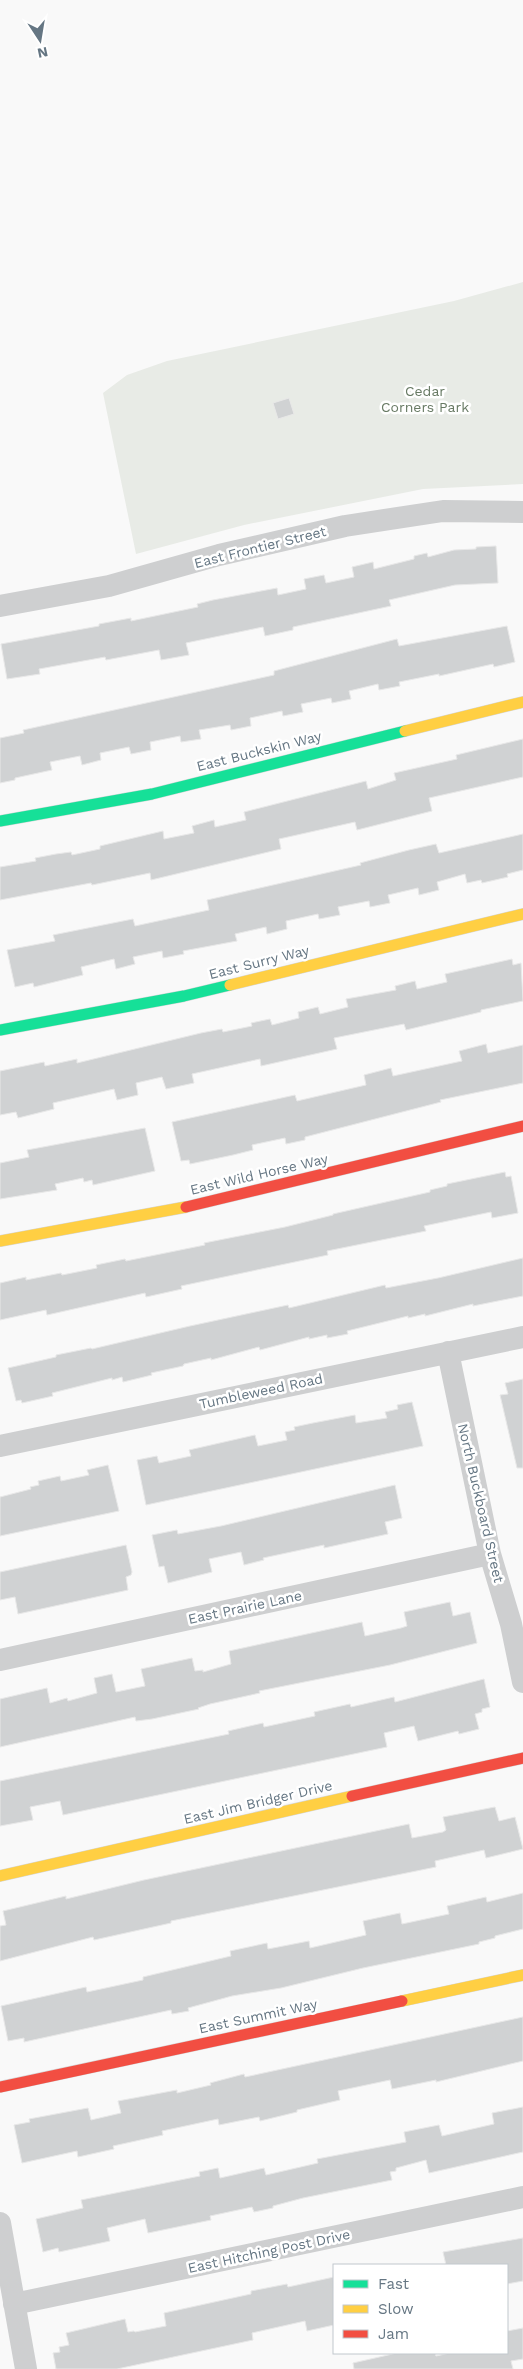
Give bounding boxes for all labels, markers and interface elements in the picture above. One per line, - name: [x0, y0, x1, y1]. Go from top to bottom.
- north arrow: [15, 15, 65, 65]
- text: N: [36, 44, 49, 62]
- park label: Cedar Corners Park: [381, 383, 469, 415]
- street label: East Frontier Street: [192, 523, 328, 571]
- street label: East Buckskin Way: [195, 728, 324, 774]
- street label: East Surry Way: [207, 942, 312, 982]
- street label: East Wild Horse Way: [188, 1150, 330, 1198]
- street label: Tumbleweed Road: [198, 1370, 324, 1412]
- street label: North Buckboard Street: [455, 1422, 507, 1584]
- street label: East Prairie Lane: [187, 1587, 303, 1627]
- street label: East Jim Bridger Drive: [182, 1777, 334, 1827]
- street label: East Summit Way: [197, 1995, 319, 2036]
- street label: East Hitching Post Drive: [186, 2226, 352, 2276]
- legend: [333, 2264, 508, 2354]
- text: Fast: [378, 2275, 410, 2293]
- text: Slow: [378, 2300, 414, 2318]
- text: Jam: [378, 2325, 409, 2343]

